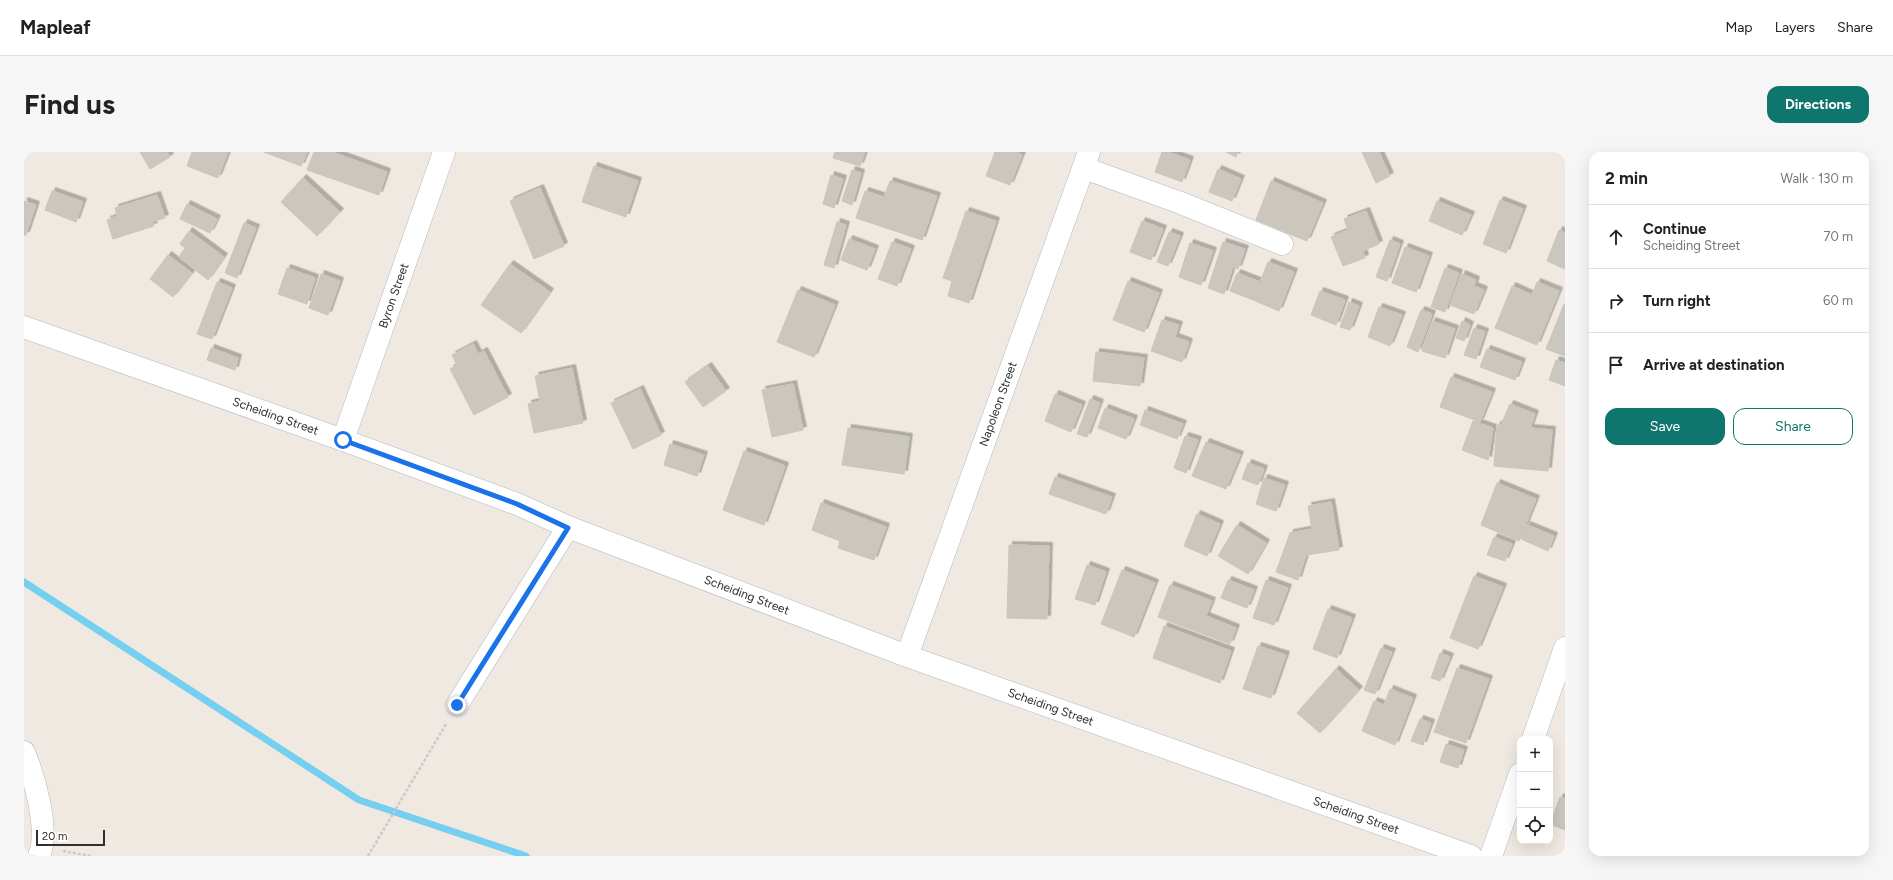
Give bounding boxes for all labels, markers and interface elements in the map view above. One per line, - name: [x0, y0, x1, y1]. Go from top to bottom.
- text: Mapleaf: [20, 16, 91, 39]
- text: Map: [1725, 19, 1753, 36]
- text: Layers: [1775, 19, 1815, 36]
- text: Share: [1837, 19, 1873, 36]
- button: Directions: [1767, 86, 1869, 123]
- text: Find us: [24, 87, 115, 121]
- text: 2 min: [1605, 168, 1648, 188]
- text: Walk · 130 m: [1780, 171, 1853, 186]
- text: Continue: [1643, 220, 1706, 238]
- icon: ahead: [1605, 226, 1627, 248]
- text: 70 m: [1823, 229, 1853, 244]
- text: Scheiding Street: [1643, 238, 1741, 253]
- street label: Byron Street: [376, 261, 412, 330]
- icon: right: [1605, 290, 1627, 312]
- text: Turn right: [1643, 292, 1711, 310]
- text: 60 m: [1823, 293, 1853, 308]
- icon: arrive: [1605, 354, 1627, 376]
- text: Arrive at destination: [1643, 356, 1784, 374]
- street label: Napoleon Street: [976, 359, 1020, 448]
- street label: Scheiding Street: [231, 395, 321, 438]
- button: Save: [1605, 408, 1725, 445]
- button: Share: [1733, 408, 1853, 445]
- route start: [334, 431, 352, 449]
- street label: Scheiding Street: [702, 572, 792, 618]
- street label: Scheiding Street: [1006, 685, 1096, 729]
- route end: [448, 696, 466, 714]
- map controls: [1517, 736, 1553, 844]
- button: +: [1517, 736, 1553, 772]
- button: −: [1517, 772, 1553, 808]
- street label: Scheiding Street: [1311, 794, 1401, 837]
- button: locate: [1517, 808, 1553, 844]
- scale bar: [36, 828, 105, 847]
- text: 20 m: [42, 830, 67, 843]

